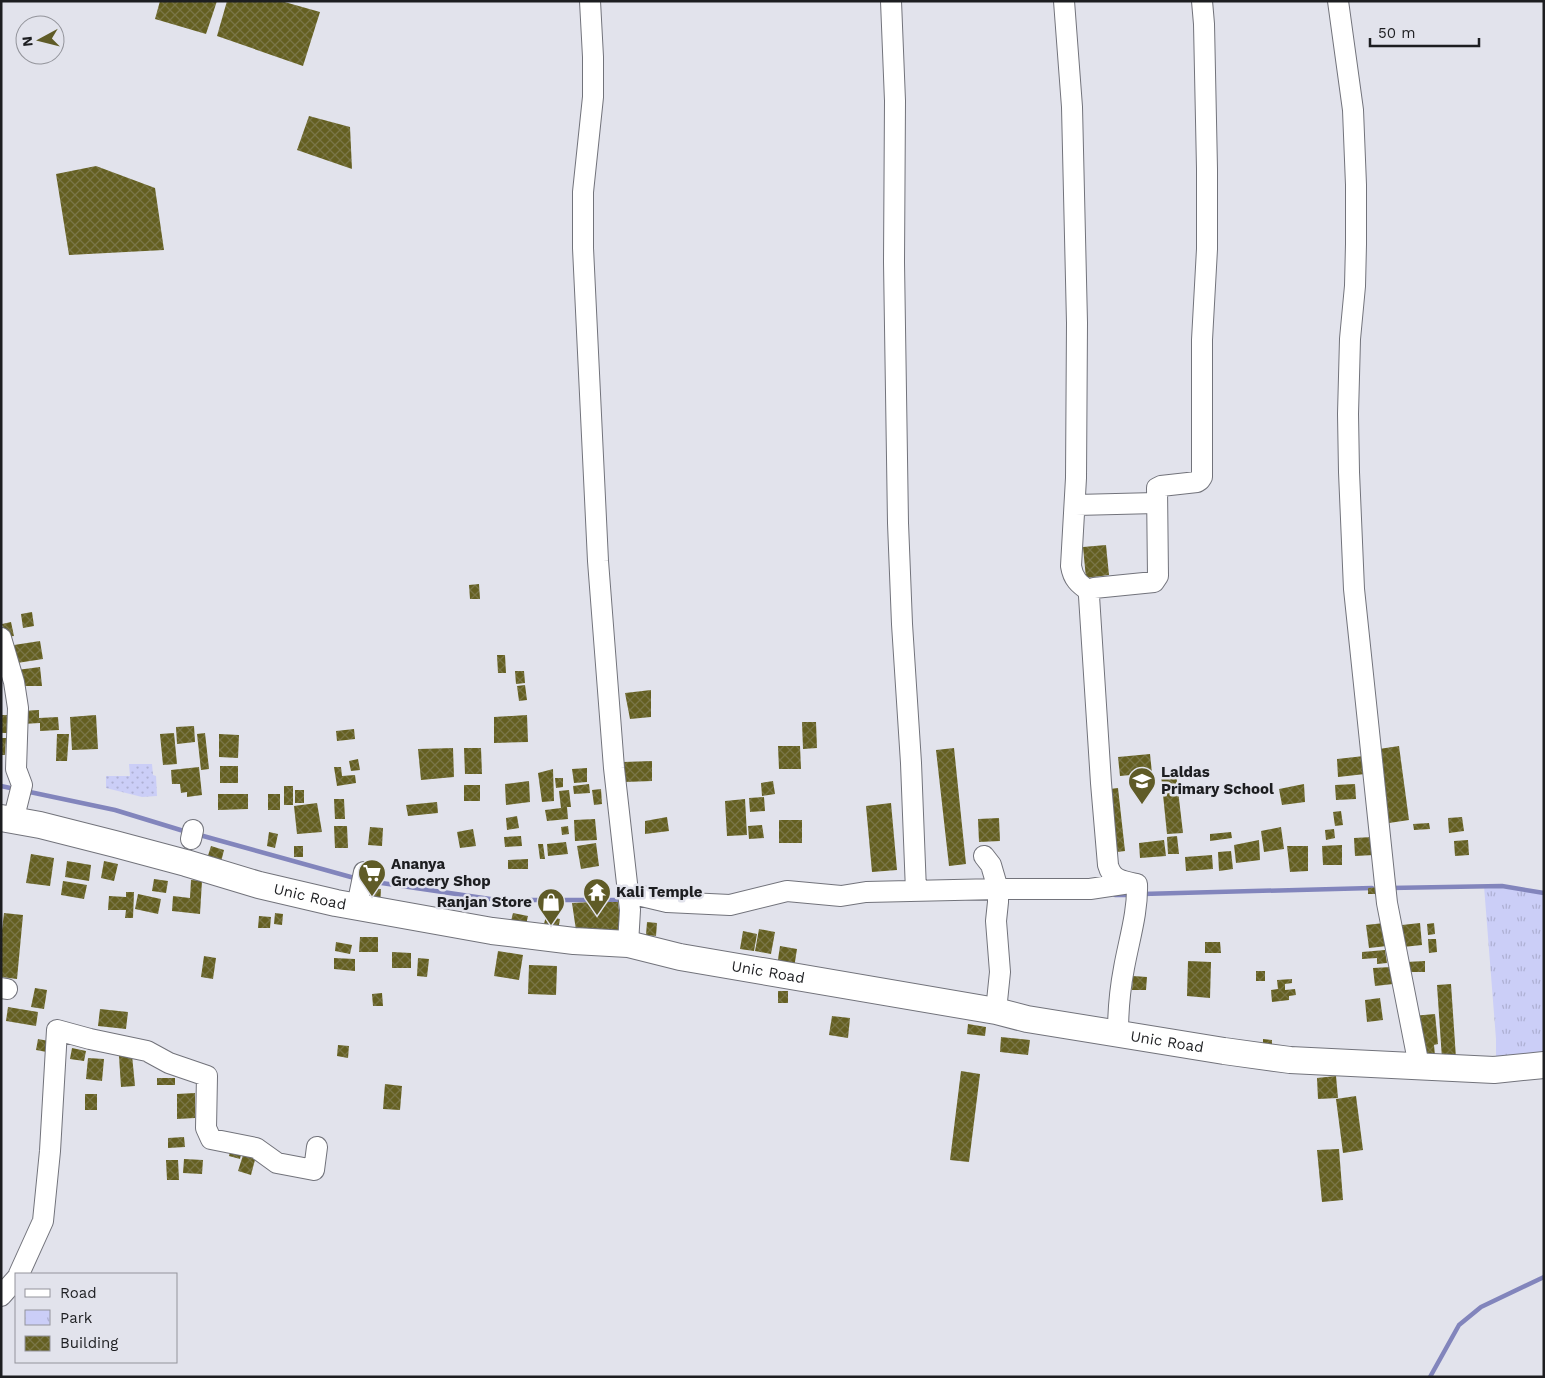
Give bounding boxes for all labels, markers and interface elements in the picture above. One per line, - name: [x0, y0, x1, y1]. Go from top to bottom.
- north arrow: [15, 15, 65, 65]
- scale bar: [1370, 15, 1479, 47]
- text: 50 m: [1378, 24, 1415, 42]
- text: N: [19, 35, 36, 48]
- place label: Laldas Primary School: [1161, 763, 1274, 798]
- school or university icon: Laldas Primary School: [1127, 766, 1157, 805]
- place label: Ananya Grocery Shop: [391, 855, 491, 890]
- supermarket icon: Ananya Grocery Shop: [357, 858, 387, 897]
- temple icon: Kali Temple: [582, 877, 612, 916]
- street label: Unic Road: [272, 880, 348, 914]
- place label: Kali Temple: [616, 883, 703, 901]
- shop icon: Ranjan Store: [536, 887, 566, 926]
- place label: Ranjan Store: [437, 893, 532, 911]
- street label: Unic Road: [730, 957, 806, 987]
- street label: Unic Road: [1129, 1027, 1205, 1057]
- legend: [15, 1273, 178, 1363]
- text: Road: [60, 1284, 97, 1302]
- text: Park: [60, 1309, 93, 1327]
- text: Building: [60, 1334, 118, 1352]

